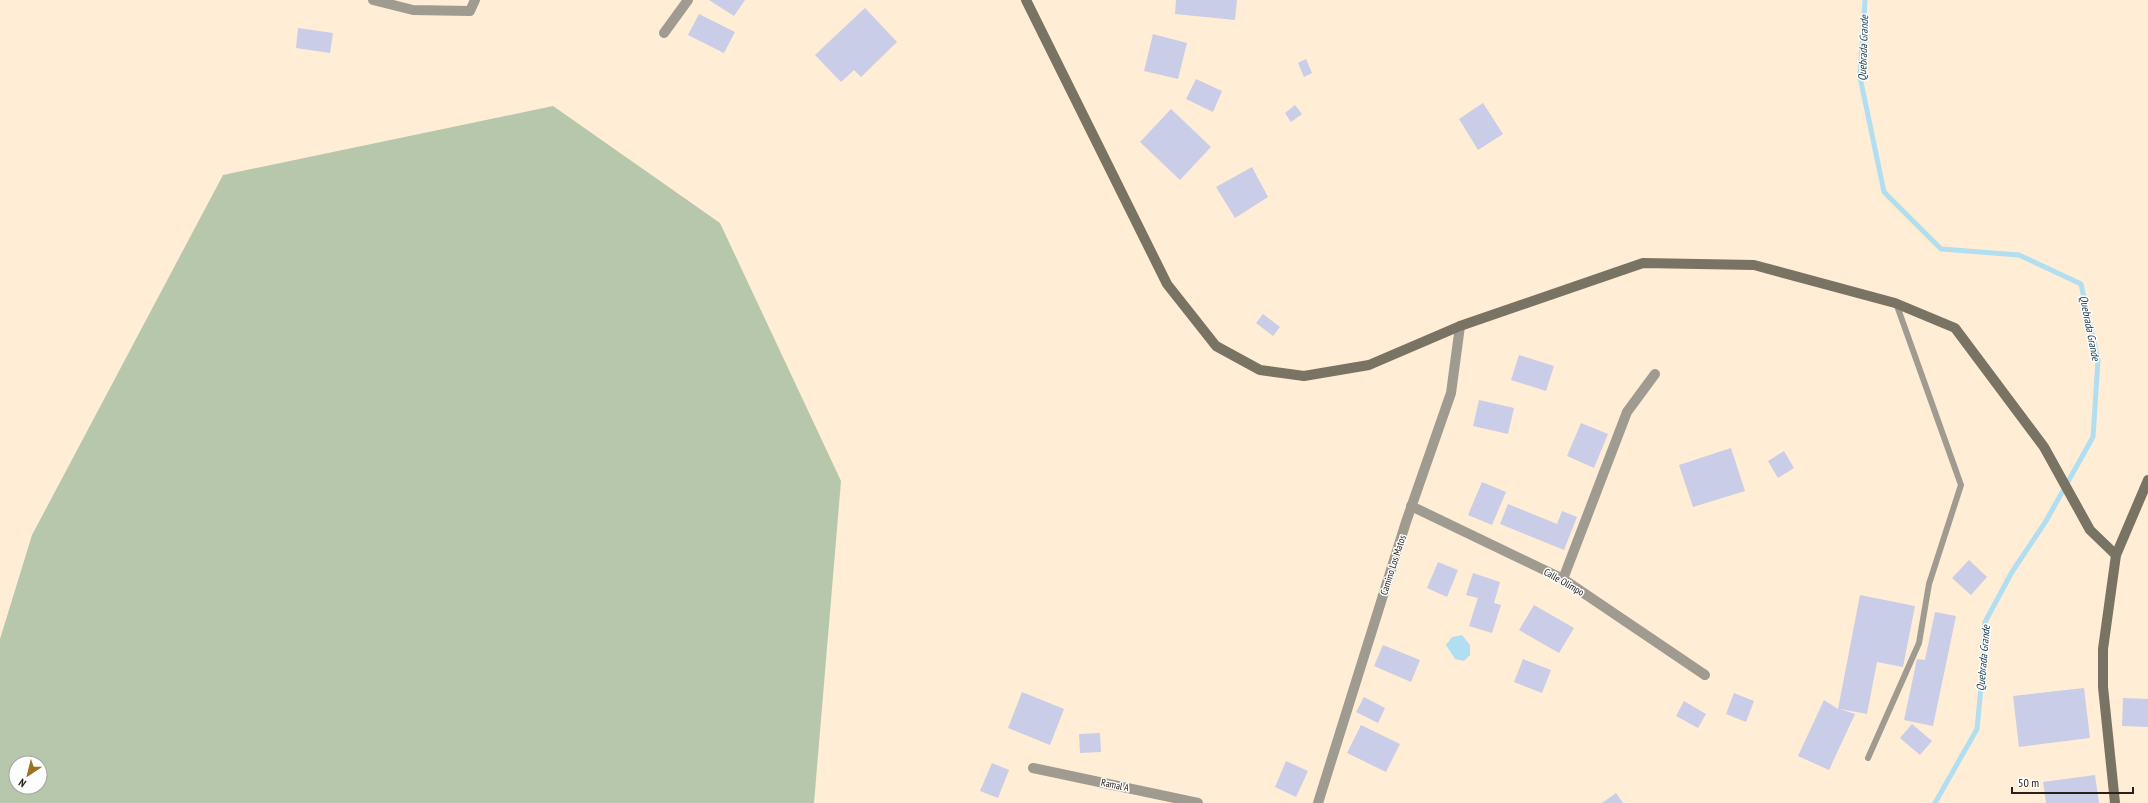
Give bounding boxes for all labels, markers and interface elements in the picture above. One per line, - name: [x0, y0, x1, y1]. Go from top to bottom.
- water label: Quebrada Grande: [1855, 13, 1871, 81]
- water label: Quebrada Grande: [2077, 294, 2103, 363]
- street label: Camino Los Matos: [1377, 533, 1409, 597]
- street label: Calle Olimpo: [1541, 565, 1587, 599]
- water label: Quebrada Grande: [1973, 623, 1993, 691]
- north arrow: [8, 755, 48, 795]
- scale bar: [2012, 769, 2133, 795]
- text: 50 m: [2018, 775, 2039, 790]
- text: N: [16, 776, 29, 791]
- street label: Ramal A: [1100, 776, 1130, 794]

